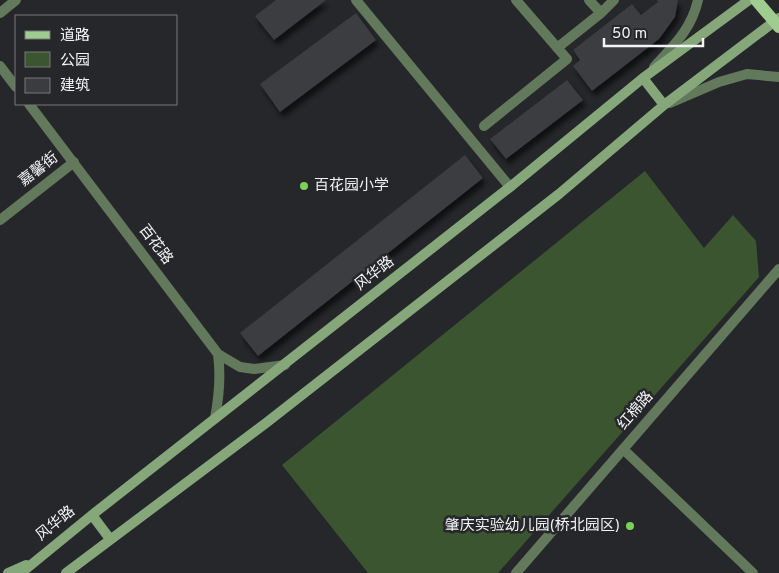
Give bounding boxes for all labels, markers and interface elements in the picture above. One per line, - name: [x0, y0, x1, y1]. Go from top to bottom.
- legend: [15, 15, 178, 105]
- scale bar: [604, 15, 703, 47]
- text: 50 m: [612, 25, 647, 44]
- text: 道路: [60, 27, 90, 46]
- text: 公园: [60, 52, 90, 71]
- text: 建筑: [60, 77, 90, 96]
- street label: 嘉馨街: [15, 149, 63, 191]
- place label: 百花园小学: [314, 177, 389, 196]
- marker: 百花园小学: [298, 180, 310, 192]
- street label: 百花路: [134, 221, 176, 269]
- street label: 风华路: [351, 252, 399, 295]
- street label: 红棉路: [614, 388, 658, 434]
- street label: 风华路: [32, 502, 79, 546]
- place label: 肇庆实验幼儿园(桥北园区): [445, 516, 620, 536]
- marker: 肇庆实验幼儿园(桥北园区): [624, 520, 636, 532]

